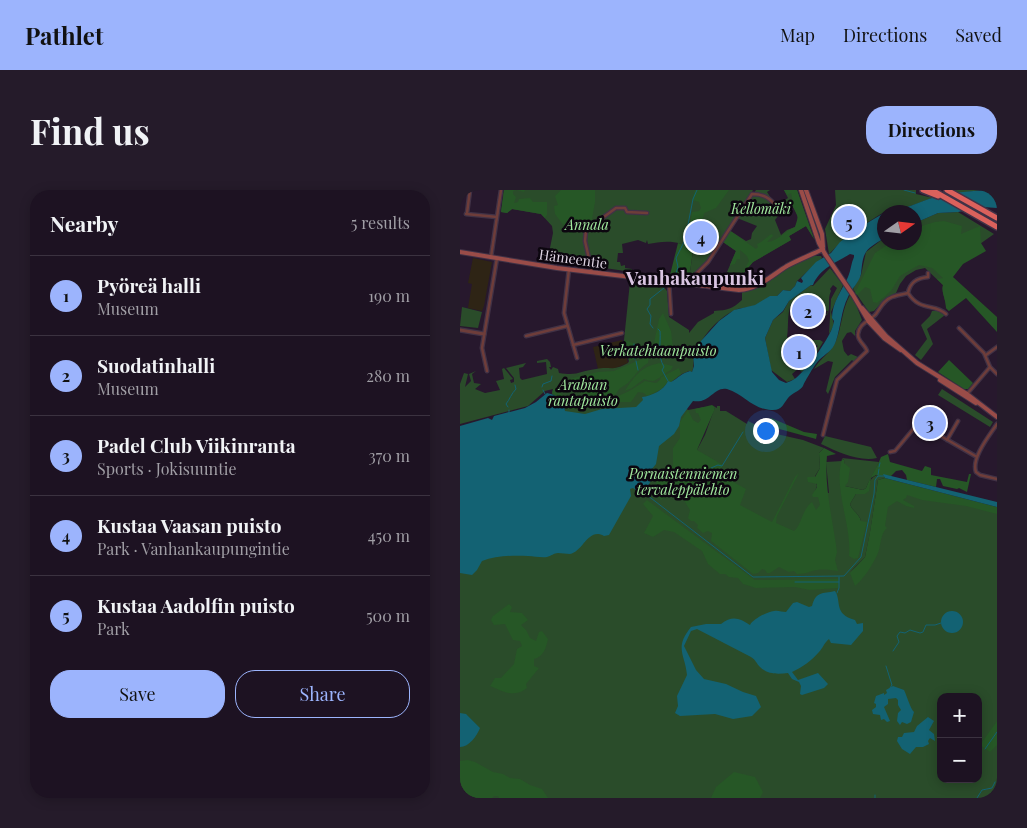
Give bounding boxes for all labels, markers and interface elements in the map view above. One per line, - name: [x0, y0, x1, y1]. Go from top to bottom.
- text: Pathlet: [25, 19, 103, 51]
- text: Map: [780, 23, 815, 47]
- text: Directions: [843, 23, 927, 47]
- text: Saved: [955, 23, 1002, 47]
- button: Directions: [866, 106, 997, 154]
- text: Find us: [30, 107, 150, 154]
- park label: Kellomäki: [730, 199, 792, 218]
- pin: 5: [833, 203, 865, 241]
- north arrow: [877, 205, 922, 250]
- text: Nearby: [50, 209, 119, 237]
- text: 5 results: [351, 212, 410, 233]
- park label: Annala: [563, 215, 609, 234]
- pin: 4: [685, 218, 717, 256]
- street label: Hämeentie: [538, 244, 608, 273]
- district label: Vanhakaupunki: [625, 264, 764, 290]
- text: Pyöreä halli: [97, 272, 201, 298]
- text: 1: [63, 285, 69, 306]
- text: 190 m: [368, 285, 410, 306]
- pin: 2: [792, 292, 824, 330]
- text: Museum: [97, 298, 159, 319]
- pin: 1: [783, 333, 815, 371]
- park label: Verkatehtaanpuisto: [599, 341, 717, 360]
- text: Suodatinhalli: [97, 352, 215, 378]
- text: 2: [62, 365, 70, 386]
- text: 280 m: [366, 365, 410, 386]
- park label: Arabian rantapuisto: [548, 375, 618, 410]
- text: Museum: [97, 378, 159, 399]
- pin: 3: [914, 404, 946, 442]
- your location: [753, 418, 779, 444]
- text: Padel Club Viikinranta: [97, 432, 296, 458]
- text: 3: [62, 445, 70, 466]
- text: 370 m: [368, 445, 410, 466]
- text: Sports · Jokisuuntie: [97, 458, 237, 479]
- park label: Pornaistenniemen tervaleppälehto: [628, 464, 737, 499]
- text: Kustaa Vaasan puisto: [97, 512, 281, 538]
- text: 4: [62, 525, 70, 546]
- text: 450 m: [368, 525, 410, 546]
- text: Park · Vanhankaupungintie: [97, 538, 290, 559]
- text: Kustaa Aadolfin puisto: [97, 592, 295, 618]
- text: 5: [62, 605, 70, 626]
- text: 500 m: [366, 605, 410, 626]
- text: Park: [97, 618, 130, 639]
- button: Save: [50, 670, 225, 718]
- button: Share: [235, 670, 410, 718]
- map controls: [937, 693, 982, 783]
- button: +: [937, 693, 982, 738]
- button: −: [937, 738, 982, 783]

